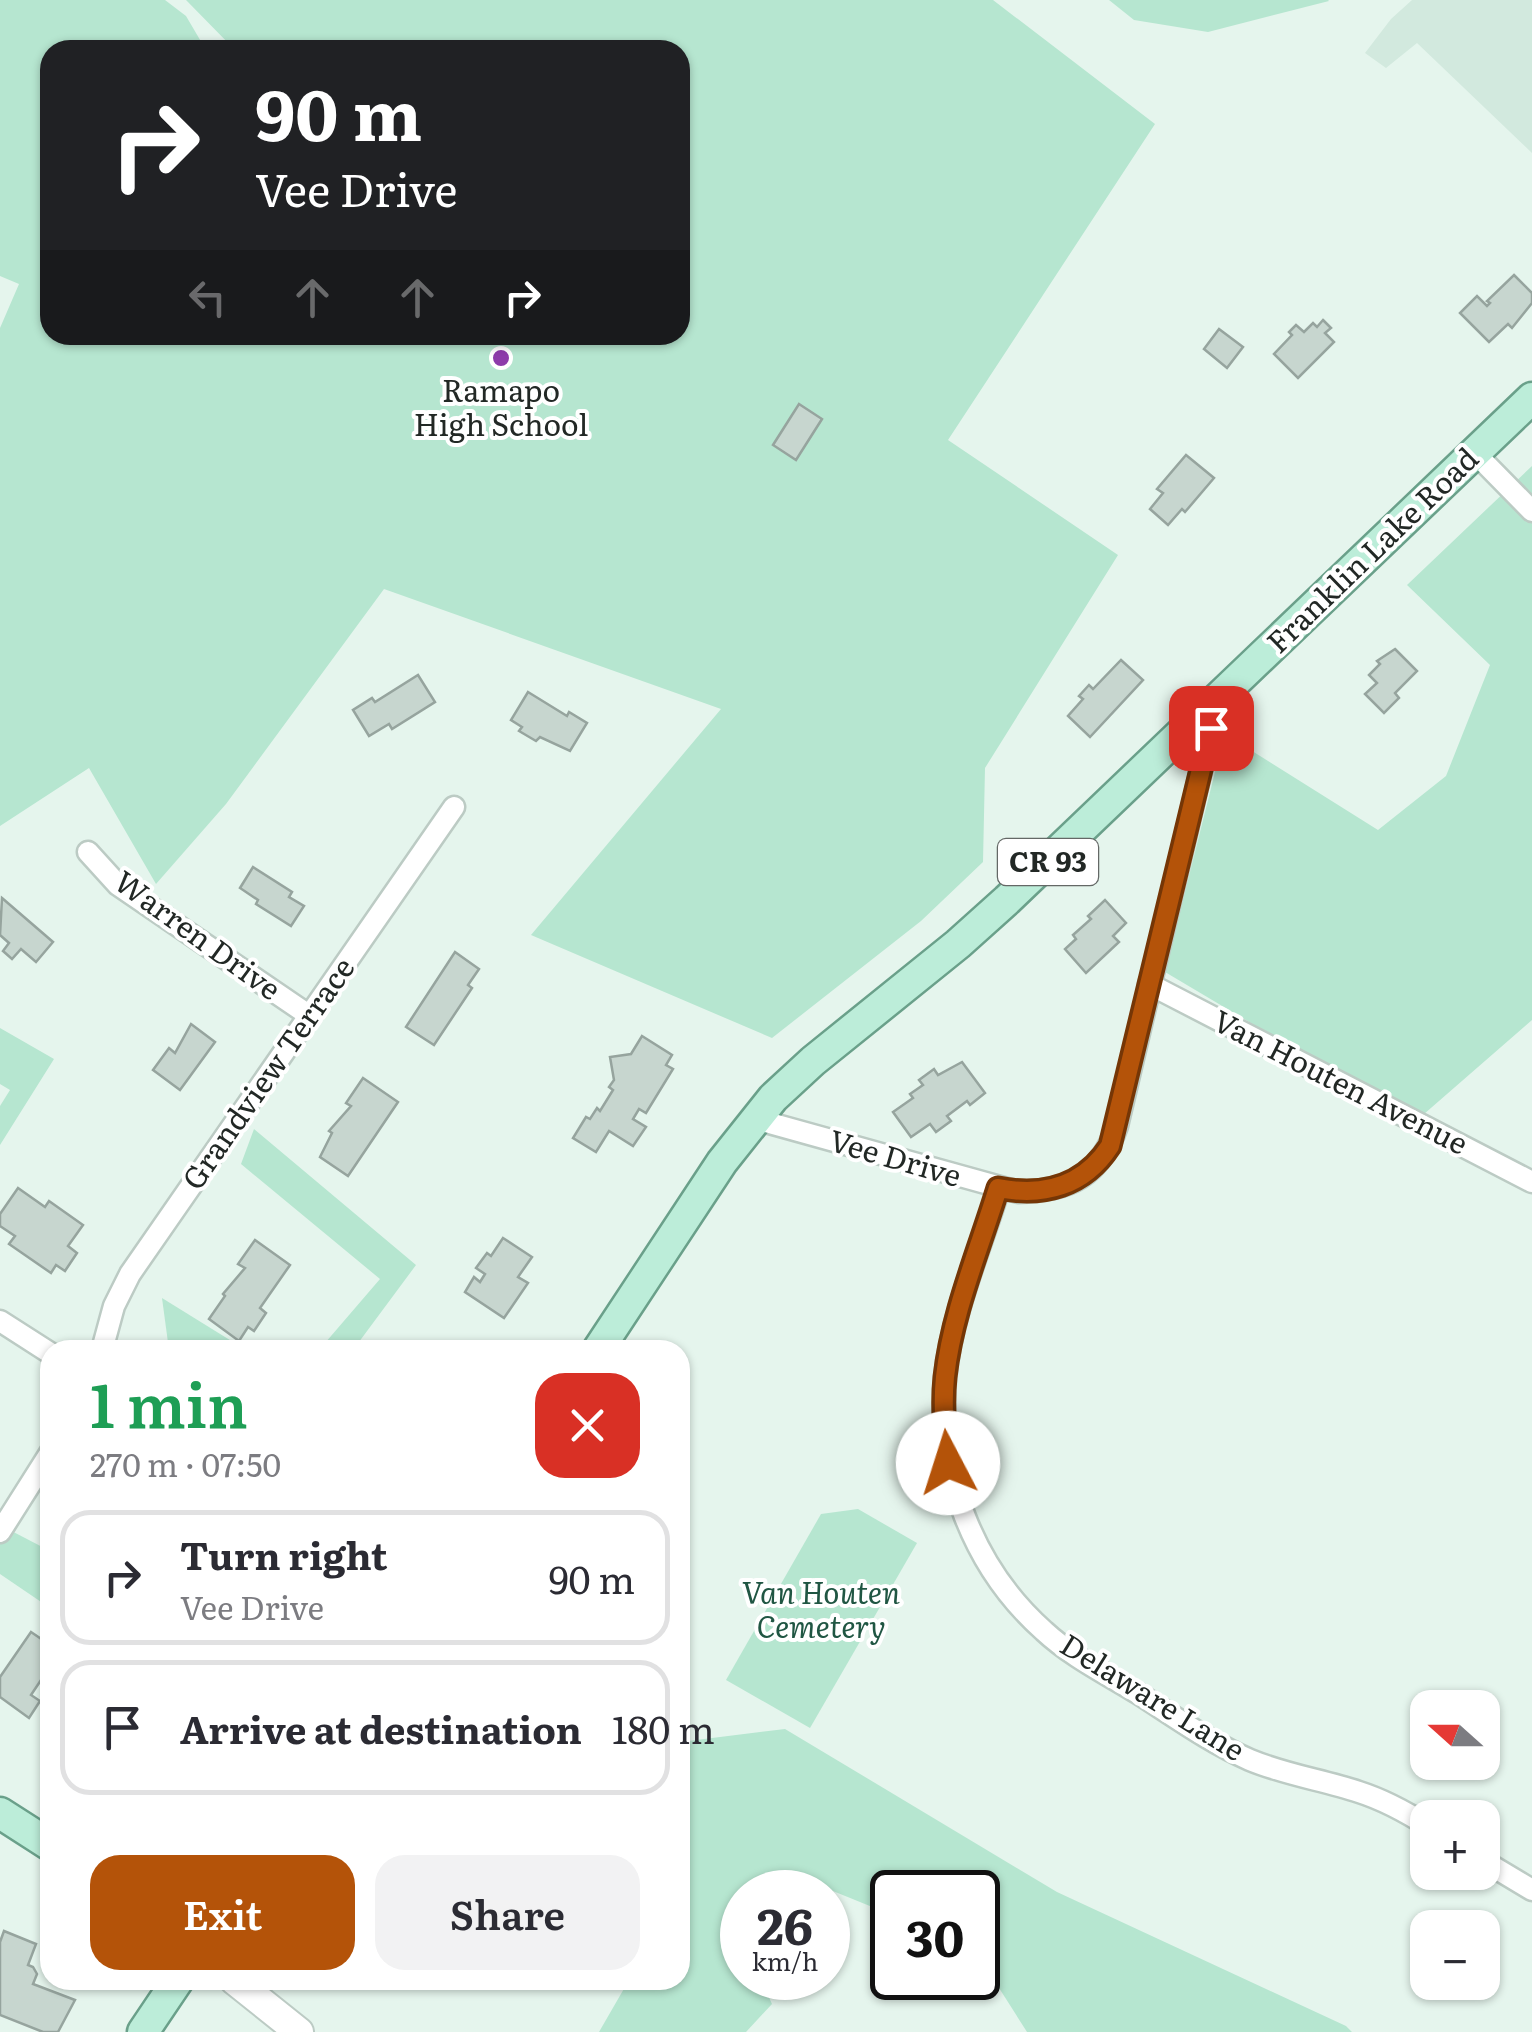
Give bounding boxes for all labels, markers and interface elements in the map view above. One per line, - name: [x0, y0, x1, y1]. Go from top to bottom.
- text: 90 m: [255, 59, 422, 163]
- icon: right: [90, 80, 220, 210]
- text: Vee Drive: [255, 154, 458, 221]
- icon: left: [180, 270, 235, 325]
- icon: ahead: [285, 270, 340, 325]
- icon: ahead: [390, 270, 445, 325]
- icon: right: [495, 270, 550, 325]
- marker: Ramapo High School: [490, 347, 512, 369]
- place label: Ramapo High School: [414, 367, 588, 445]
- street label: Franklin Lake Road: [1255, 436, 1487, 662]
- pin: [1169, 686, 1254, 771]
- icon: arrive: [1184, 701, 1239, 756]
- road number: CR 93: [998, 839, 1098, 885]
- street label: Warren Drive: [106, 858, 291, 1009]
- street label: Grandview Terrace: [170, 947, 363, 1197]
- street label: Van Houten Avenue: [1206, 997, 1476, 1164]
- street label: Vee Drive: [825, 1116, 967, 1196]
- text: 1 min: [90, 1357, 248, 1446]
- button: close: [535, 1373, 640, 1478]
- position arrow: [896, 1411, 1000, 1515]
- text: 270 m · 07:50: [90, 1439, 281, 1487]
- text: Turn right: [180, 1525, 387, 1582]
- text: 90 m: [549, 1549, 635, 1606]
- icon: right: [95, 1550, 150, 1605]
- park label: Van Houten Cemetery: [742, 1569, 900, 1647]
- text: Vee Drive: [180, 1582, 324, 1630]
- street label: Delaware Lane: [1053, 1621, 1254, 1770]
- north arrow: [1410, 1690, 1500, 1780]
- map controls: [1410, 1690, 1500, 2000]
- text: Arrive at destination: [180, 1699, 582, 1756]
- text: 180 m: [612, 1699, 715, 1756]
- icon: arrive: [95, 1700, 150, 1755]
- button: +: [1410, 1800, 1500, 1890]
- button: Exit: [90, 1855, 355, 1970]
- button: Share: [375, 1855, 640, 1970]
- speed limit sign: 30: [870, 1870, 1000, 2000]
- text: 26: [757, 1886, 813, 1960]
- button: −: [1410, 1910, 1500, 2000]
- text: km/h: [752, 1942, 818, 1979]

